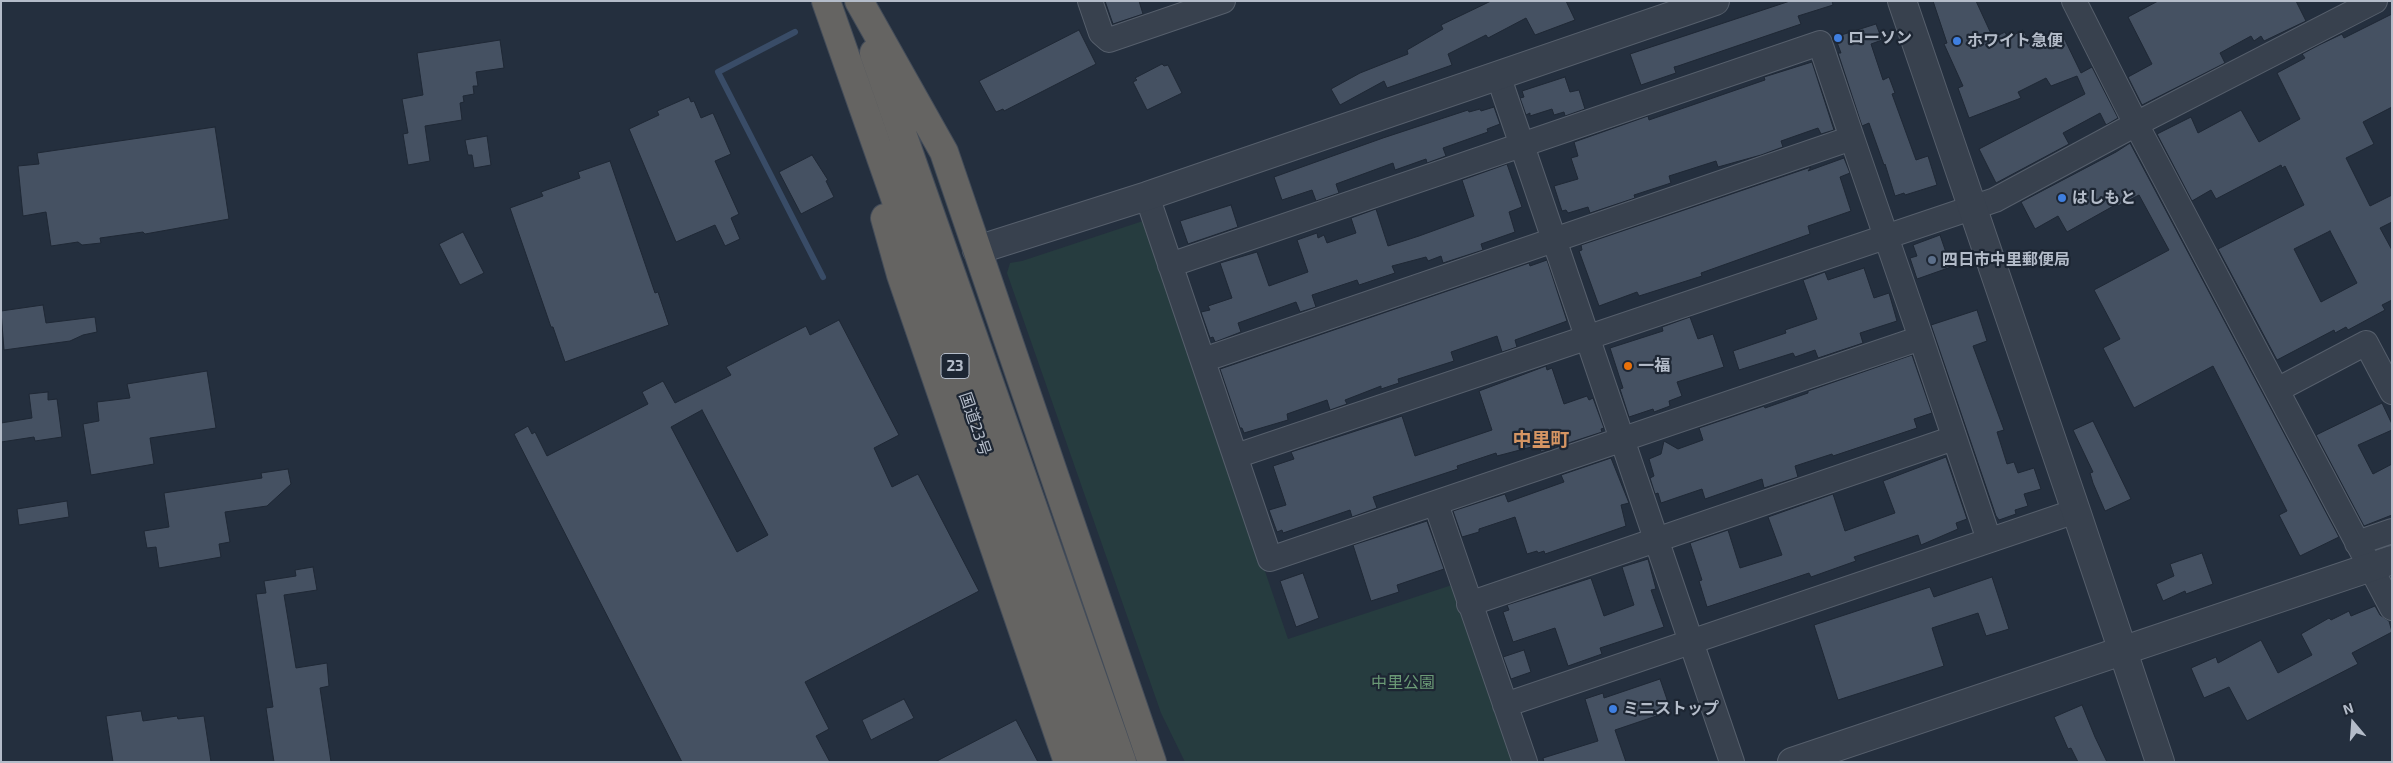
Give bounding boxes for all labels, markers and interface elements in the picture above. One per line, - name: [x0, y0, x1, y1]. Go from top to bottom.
- place label: ローソン: [1848, 28, 1912, 48]
- place label: ホワイト急便: [1967, 31, 2063, 51]
- marker: ローソン: [1832, 32, 1844, 44]
- marker: ホワイト急便: [1951, 35, 1963, 47]
- place label: はしもと: [2072, 188, 2136, 208]
- marker: はしもと: [2056, 192, 2068, 204]
- place label: 四日市中里郵便局: [1942, 250, 2070, 270]
- marker: 四日市中里郵便局: [1926, 254, 1938, 266]
- road number: 23: [941, 354, 969, 378]
- place label: 一福: [1638, 356, 1670, 376]
- marker: 一福: [1622, 360, 1634, 372]
- street label: 国道23号: [955, 390, 995, 458]
- district label: 中里町: [1513, 429, 1569, 451]
- park label: 中里公園: [1371, 673, 1435, 693]
- north arrow: [2328, 698, 2378, 748]
- place label: ミニストップ: [1623, 699, 1719, 719]
- text: N: [2341, 699, 2356, 718]
- marker: ミニストップ: [1607, 703, 1619, 715]

